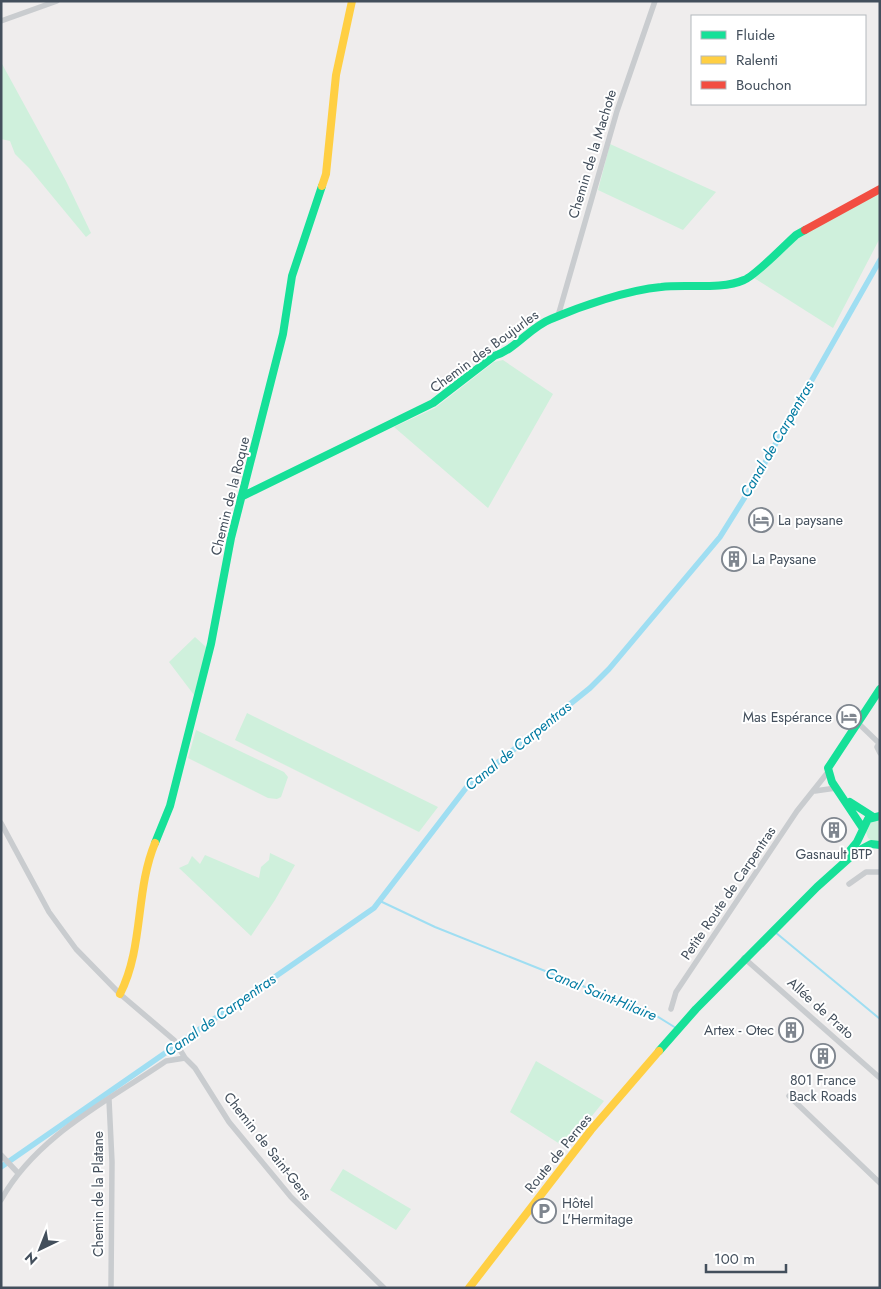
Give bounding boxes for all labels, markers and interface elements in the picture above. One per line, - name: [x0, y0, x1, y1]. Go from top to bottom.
- legend: [691, 15, 866, 105]
- text: Fluide: [736, 24, 775, 46]
- text: Ralenti: [736, 49, 778, 71]
- text: Bouchon: [736, 74, 792, 96]
- street label: Chemin de la Machote: [563, 87, 621, 221]
- street label: Chemin des Boujurles: [426, 305, 543, 397]
- water label: Canal de Carpentras: [735, 376, 820, 502]
- street label: Chemin de la Roque: [206, 434, 254, 558]
- hotel icon: La paysane: [748, 507, 774, 533]
- place label: La paysane: [778, 510, 843, 530]
- building icon: La Paysane: [721, 546, 747, 572]
- place label: La Paysane: [752, 549, 816, 569]
- water label: Canal de Carpentras: [460, 696, 576, 796]
- hotel icon: Mas Espérance: [836, 704, 862, 730]
- place label: Mas Espérance: [743, 707, 832, 727]
- building icon: Gasnault BTP: [821, 817, 847, 843]
- street label: Petite Route de Carpentras: [676, 822, 781, 964]
- place label: Gasnault BTP: [795, 844, 873, 864]
- water label: Canal Saint-Hilaire: [542, 962, 660, 1027]
- water label: Canal de Carpentras: [160, 968, 280, 1062]
- street label: Allée de Prato: [783, 973, 859, 1044]
- building icon: Artex - Otec: [778, 1017, 804, 1043]
- place label: Artex - Otec: [704, 1020, 774, 1040]
- building icon: 801 France Back Roads: [810, 1043, 836, 1069]
- place label: 801 France Back Roads: [789, 1070, 857, 1106]
- street label: Chemin de Saint-Gens: [219, 1088, 317, 1205]
- street label: Route de Pernes: [520, 1109, 596, 1197]
- street label: Chemin de la Platane: [88, 1131, 108, 1257]
- place label: Hôtel L'Hermitage: [562, 1193, 633, 1229]
- parking icon: Hôtel L'Hermitage: [531, 1198, 557, 1224]
- north arrow: [15, 1224, 65, 1274]
- scale bar: [706, 1242, 786, 1274]
- text: N: [20, 1247, 42, 1270]
- text: 100 m: [714, 1248, 755, 1270]

